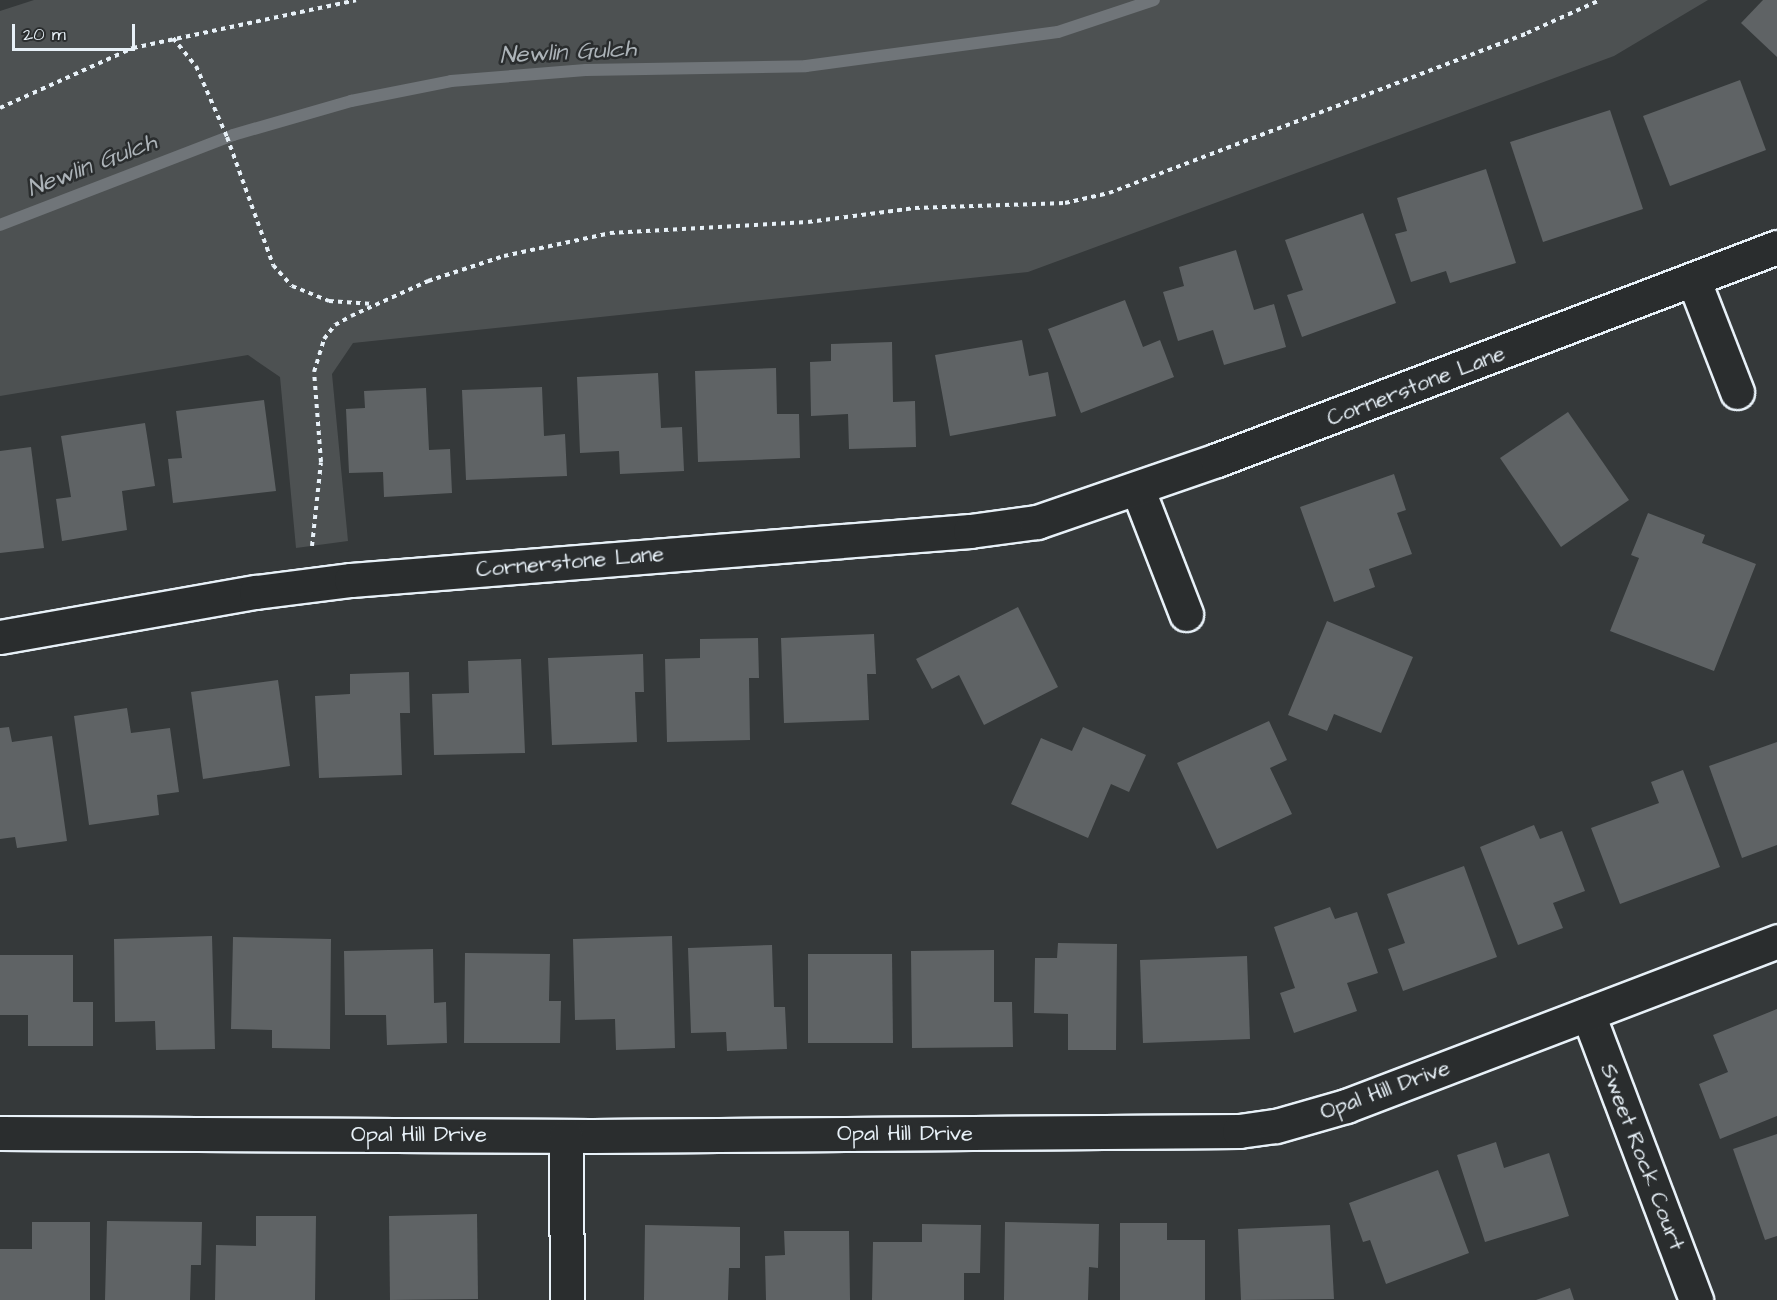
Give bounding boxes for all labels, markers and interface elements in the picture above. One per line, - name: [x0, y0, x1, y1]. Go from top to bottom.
- scale bar: [15, 12, 138, 50]
- text: 20 m: [23, 22, 66, 47]
- water label: Newlin Gulch: [499, 35, 637, 71]
- water label: Newlin Gulch: [23, 128, 161, 204]
- street label: Cornerstone Lane: [1323, 340, 1509, 432]
- street label: Cornerstone Lane: [475, 541, 665, 583]
- street label: Opal Hill Drive: [1317, 1054, 1453, 1126]
- street label: Sweet Rock Court: [1594, 1060, 1690, 1254]
- street label: Opal Hill Drive: [837, 1121, 973, 1147]
- street label: Opal Hill Drive: [351, 1122, 487, 1148]

